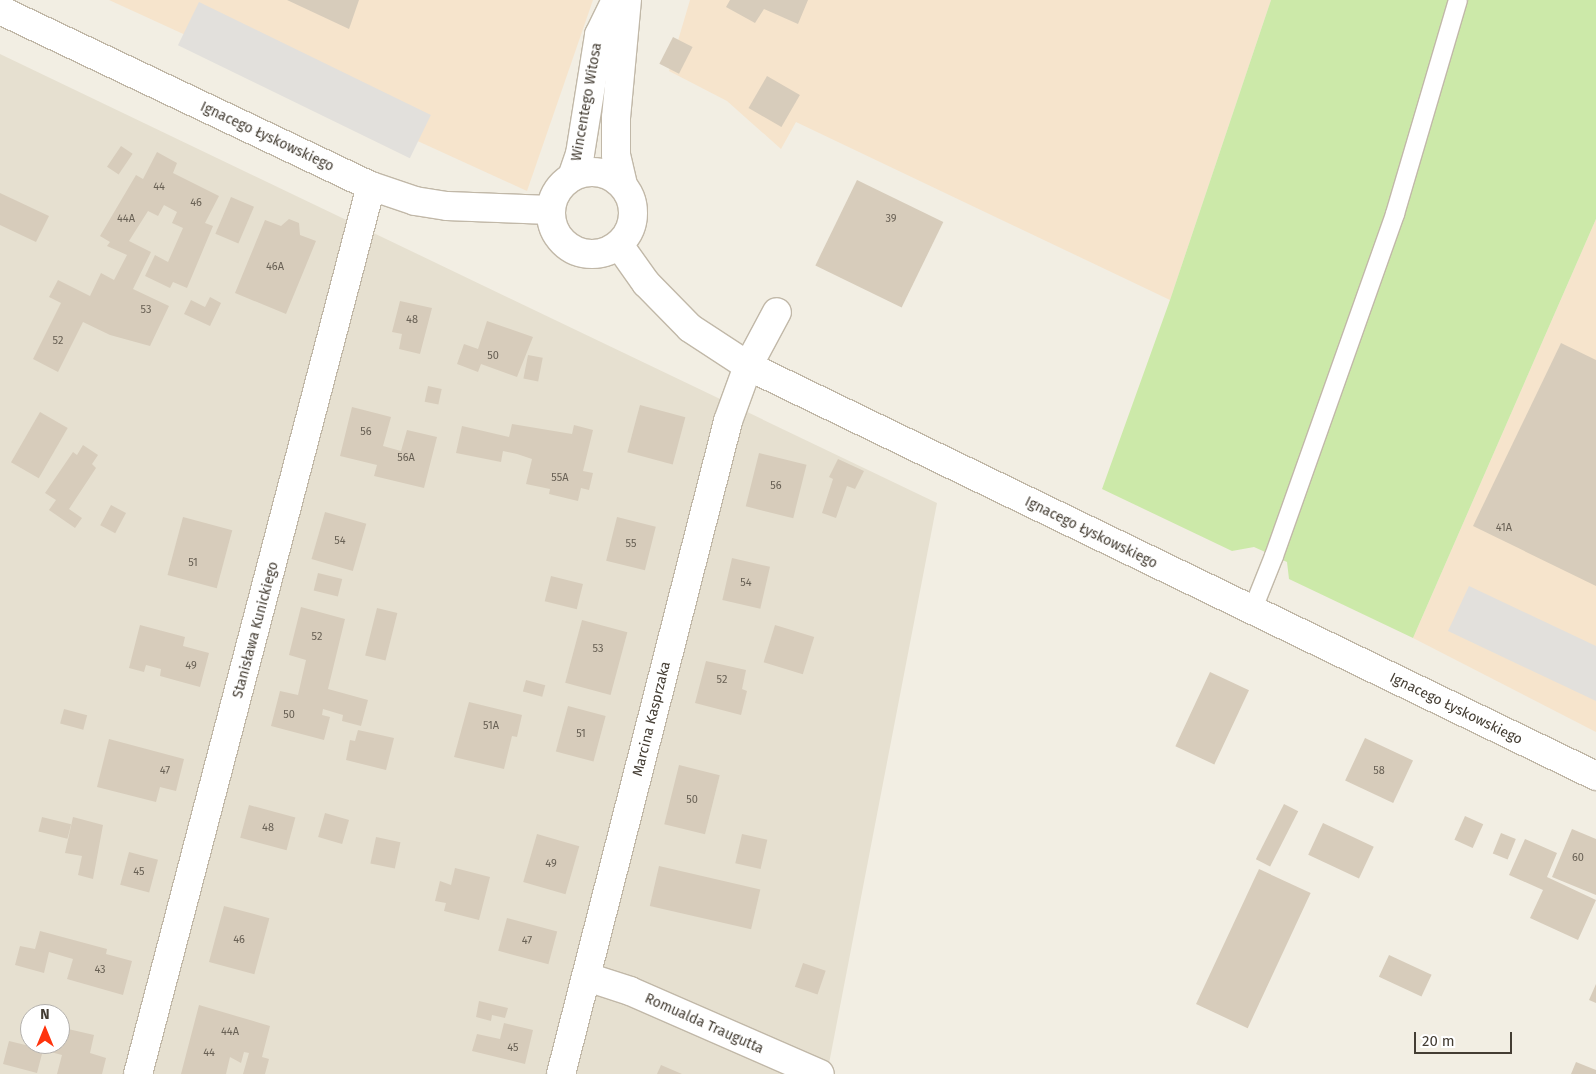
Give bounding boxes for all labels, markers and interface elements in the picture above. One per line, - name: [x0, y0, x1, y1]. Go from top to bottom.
- street label: Wincentego Witosa: [568, 41, 606, 163]
- street label: Ignacego Łyskowskiego: [197, 99, 337, 175]
- house number: 44: [153, 180, 165, 194]
- house number: 46: [190, 196, 202, 210]
- house number: 44A: [117, 212, 135, 226]
- house number: 39: [885, 212, 897, 226]
- house number: 46A: [266, 260, 284, 274]
- house number: 53: [141, 303, 151, 317]
- house number: 48: [406, 313, 418, 327]
- house number: 52: [53, 334, 63, 348]
- house number: 50: [487, 349, 499, 363]
- house number: 56: [360, 425, 372, 439]
- house number: 56A: [397, 451, 415, 465]
- house number: 55A: [551, 471, 569, 485]
- house number: 56: [770, 479, 782, 493]
- street label: Ignacego Łyskowskiego: [1022, 494, 1160, 572]
- house number: 41A: [1496, 521, 1512, 535]
- house number: 54: [334, 534, 346, 548]
- house number: 55: [626, 537, 636, 551]
- house number: 51: [188, 556, 198, 570]
- street label: Stanisława Kunickiego: [230, 560, 282, 700]
- house number: 54: [740, 576, 752, 590]
- house number: 52: [312, 630, 322, 644]
- house number: 53: [593, 642, 603, 656]
- house number: 49: [185, 659, 197, 673]
- street label: Marcina Kasprzaka: [630, 660, 674, 778]
- street label: Ignacego Łyskowskiego: [1387, 670, 1525, 748]
- house number: 52: [717, 673, 727, 687]
- house number: 50: [283, 708, 295, 722]
- house number: 51A: [483, 719, 499, 733]
- house number: 51: [576, 727, 586, 741]
- house number: 47: [160, 764, 170, 778]
- house number: 58: [1373, 764, 1385, 778]
- house number: 50: [686, 793, 698, 807]
- house number: 48: [262, 821, 274, 835]
- house number: 60: [1572, 851, 1584, 865]
- house number: 49: [545, 857, 557, 871]
- house number: 45: [133, 865, 145, 879]
- house number: 46: [233, 933, 245, 947]
- house number: 47: [522, 934, 532, 948]
- house number: 43: [94, 963, 106, 977]
- street label: Romualda Traugutta: [642, 990, 766, 1058]
- north arrow: [20, 1004, 70, 1054]
- text: N: [40, 1006, 50, 1023]
- scale bar: [1416, 1022, 1514, 1054]
- house number: 44A: [221, 1025, 239, 1039]
- text: 20 m: [1422, 1032, 1455, 1050]
- house number: 45: [507, 1041, 519, 1055]
- house number: 44: [203, 1046, 215, 1060]

